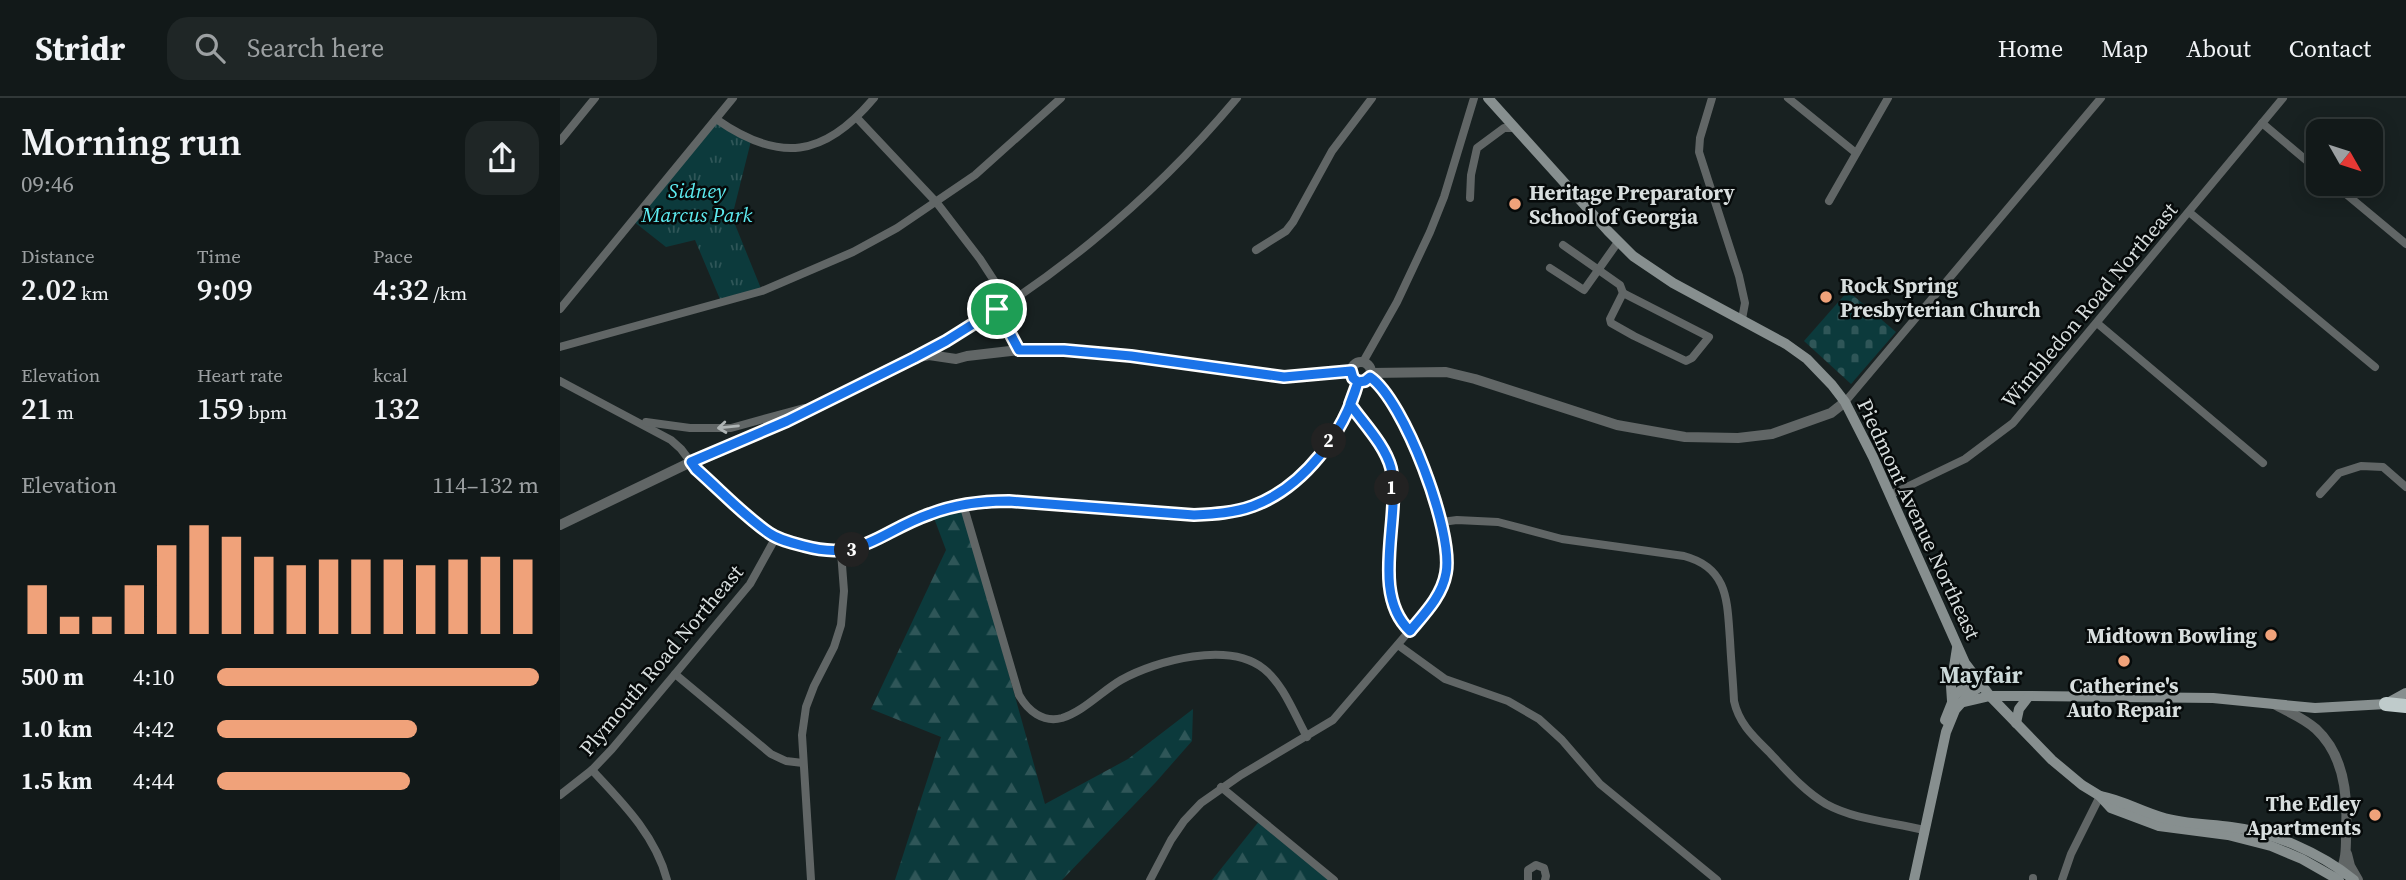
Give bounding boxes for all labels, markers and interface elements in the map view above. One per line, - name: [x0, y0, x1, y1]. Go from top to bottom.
- search box: [167, 17, 657, 80]
- text: Stridr: [35, 26, 125, 71]
- icon: search: [191, 29, 229, 67]
- text: Search here: [247, 30, 384, 66]
- text: Home: [1998, 32, 2063, 65]
- text: Map: [2101, 32, 2148, 65]
- text: About: [2186, 32, 2251, 65]
- text: Contact: [2289, 32, 2371, 65]
- text: Morning run: [21, 116, 242, 168]
- north arrow: [2306, 119, 2384, 196]
- map controls: [2306, 119, 2383, 196]
- button: share: [465, 121, 539, 195]
- text: 09:46: [21, 168, 74, 200]
- park label: Sidney Marcus Park: [641, 176, 753, 229]
- place label: Heritage Preparatory School of Georgia: [1529, 178, 1735, 231]
- marker: Heritage Preparatory School of Georgia: [1507, 196, 1523, 212]
- street label: Wimbledon Road Northeast: [1994, 196, 2184, 414]
- text: Distance: [21, 243, 95, 269]
- text: Time: [197, 243, 241, 269]
- text: Pace: [373, 243, 413, 269]
- text: 2.02: [21, 269, 77, 310]
- text: 9:09: [197, 269, 253, 310]
- text: 4:32: [373, 269, 429, 310]
- place label: Rock Spring Presbyterian Church: [1840, 271, 2041, 324]
- pin: [967, 279, 1027, 339]
- text: km: [77, 280, 109, 306]
- text: /km: [429, 280, 467, 306]
- marker: Rock Spring Presbyterian Church: [1818, 289, 1834, 305]
- icon: arrive: [978, 290, 1016, 328]
- text: Elevation: [21, 362, 100, 388]
- text: Heart rate: [197, 362, 283, 388]
- text: kcal: [373, 362, 408, 388]
- text: 21: [21, 388, 52, 429]
- text: 159: [197, 388, 244, 429]
- text: 132: [373, 388, 420, 429]
- street label: Piedmont Avenue Northeast: [1850, 394, 1988, 644]
- text: m: [52, 399, 74, 425]
- text: bpm: [244, 399, 287, 425]
- one-way arrow: [717, 421, 740, 434]
- pin: 2: [1312, 424, 1346, 458]
- text: 2: [1323, 427, 1334, 453]
- text: Elevation: [21, 469, 117, 501]
- text: 114–132 m: [432, 469, 539, 501]
- pin: 1: [1374, 470, 1410, 506]
- text: 1: [1386, 474, 1397, 500]
- pin: 3: [834, 532, 870, 568]
- text: 3: [846, 536, 857, 562]
- street label: Plymouth Road Northeast: [572, 558, 750, 762]
- place label: Midtown Bowling: [2087, 621, 2258, 650]
- marker: Midtown Bowling: [2263, 627, 2279, 643]
- marker: Catherine's Auto Repair: [2116, 653, 2132, 669]
- district label: Mayfair: [1940, 659, 2023, 691]
- text: 500 m: [21, 661, 84, 693]
- text: 4:10: [133, 661, 174, 693]
- place label: Catherine's Auto Repair: [2067, 671, 2182, 724]
- text: 1.0 km: [21, 713, 92, 745]
- text: 4:42: [133, 713, 174, 745]
- text: 1.5 km: [21, 765, 92, 797]
- text: 4:44: [133, 765, 174, 797]
- place label: The Edley Apartments: [2246, 789, 2362, 842]
- marker: The Edley Apartments: [2367, 807, 2383, 823]

